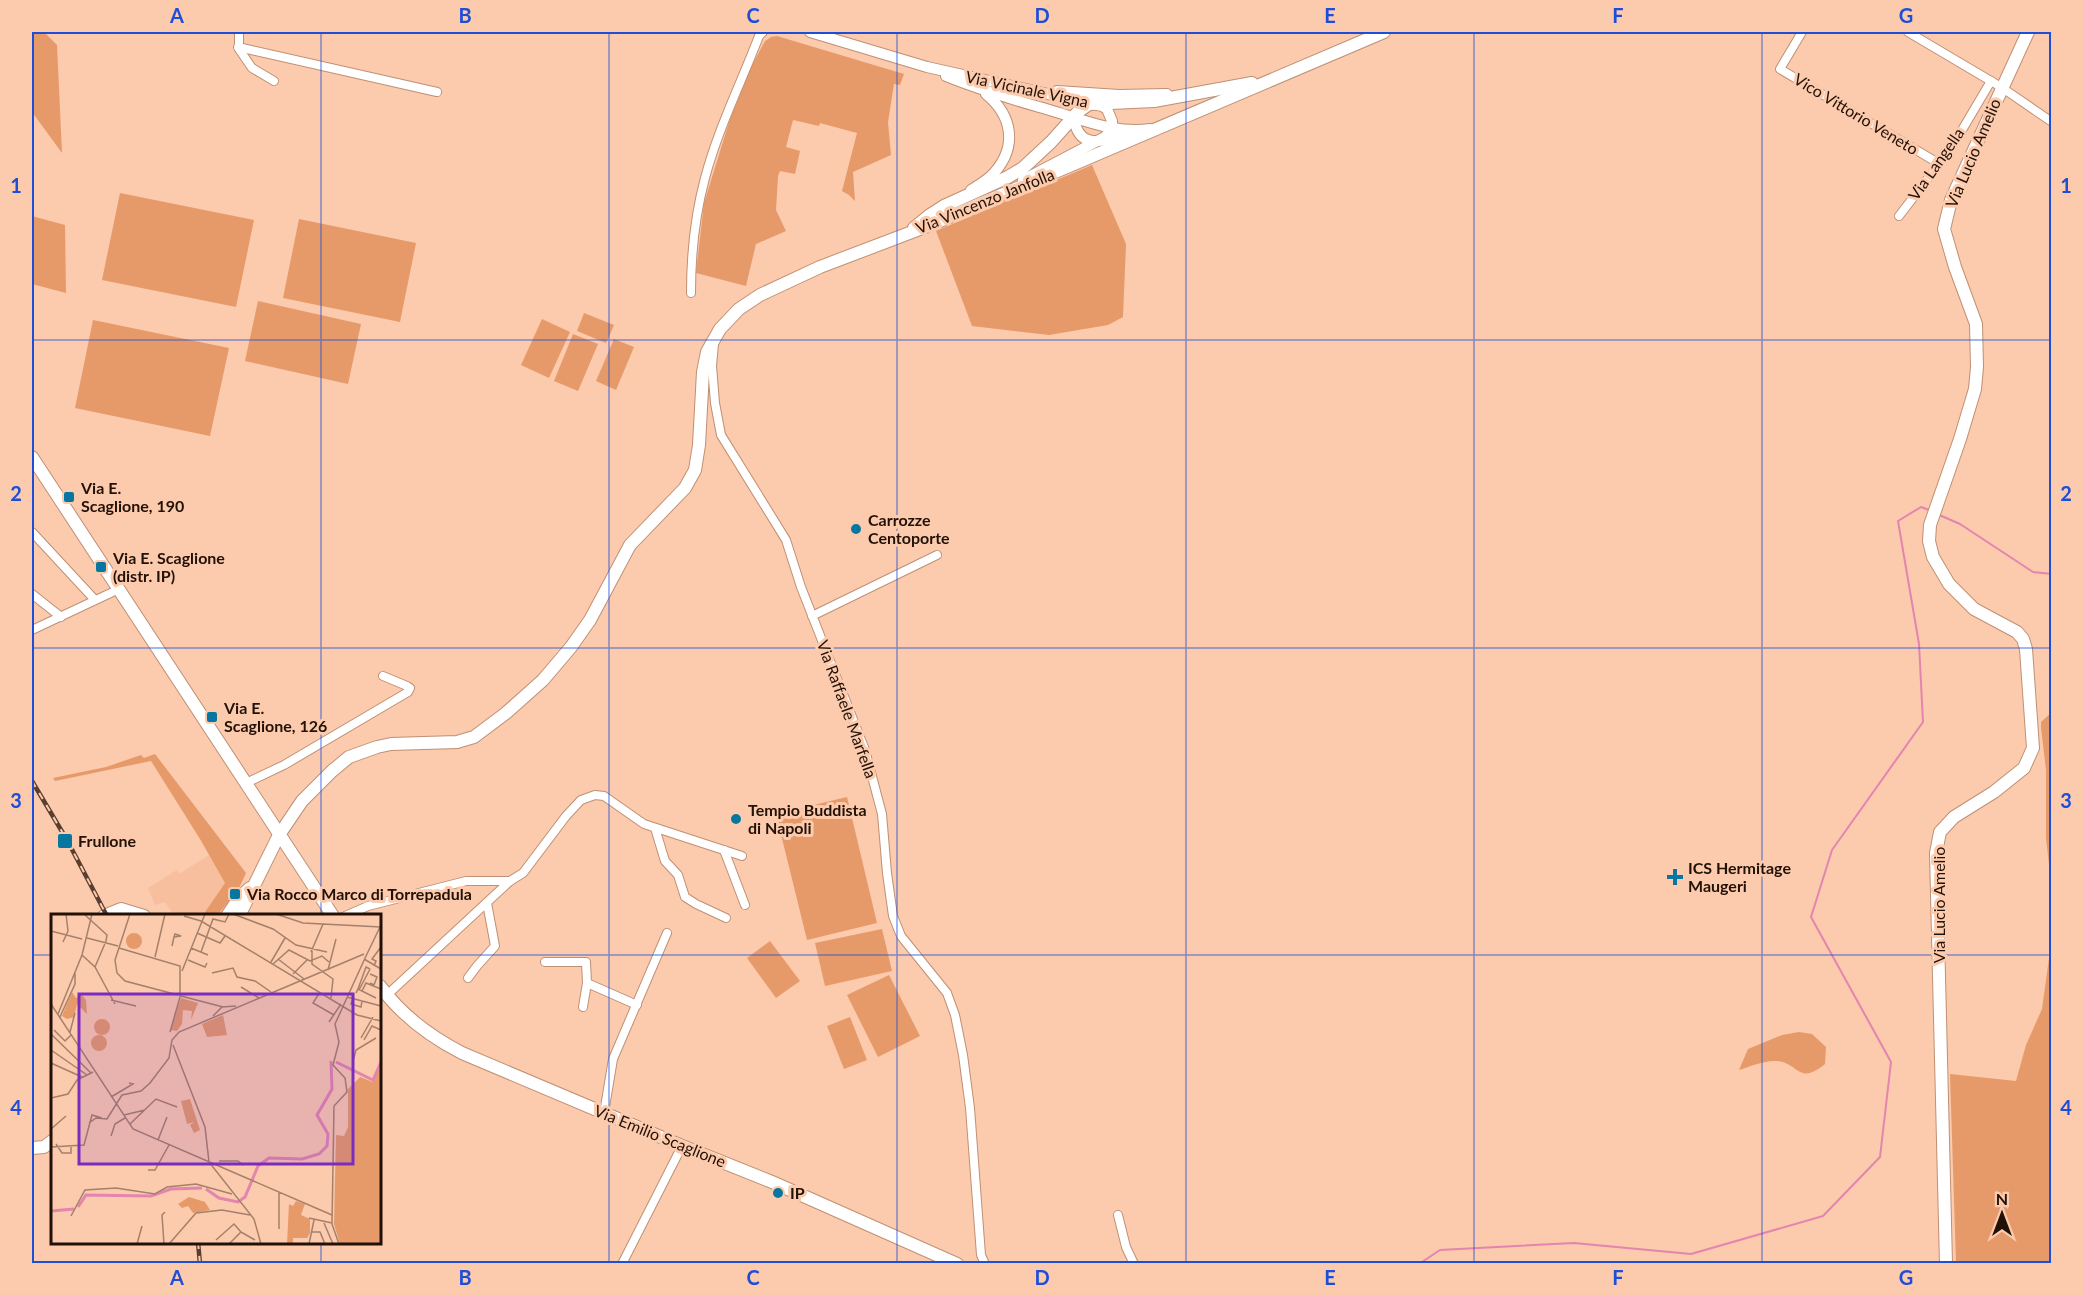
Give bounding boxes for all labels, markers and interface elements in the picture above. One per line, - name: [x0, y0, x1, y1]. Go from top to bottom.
- text: A: [169, 3, 184, 27]
- text: B: [458, 3, 472, 27]
- text: C: [746, 3, 760, 27]
- text: D: [1034, 3, 1050, 27]
- text: E: [1324, 3, 1336, 27]
- text: F: [1612, 3, 1624, 27]
- text: G: [1899, 3, 1913, 27]
- street label: Via Vicinale Vigna: [964, 66, 1090, 111]
- street label: Vico Vittorio Veneto: [1791, 69, 1922, 158]
- street label: Via Lucio Amelio: [1941, 95, 2004, 210]
- street label: Via Langella: [1904, 124, 1967, 204]
- street label: Via Vincenzo Janfolla: [913, 164, 1057, 237]
- text: 1: [10, 173, 22, 197]
- text: 1: [2060, 173, 2072, 197]
- place label: Via E. Scaglione, 190: [80, 478, 184, 515]
- text: 2: [10, 481, 22, 505]
- text: 2: [2060, 481, 2072, 505]
- marker: Via E. Scaglione, 190: [62, 490, 76, 504]
- place label: Carrozze Centoporte: [868, 510, 950, 547]
- marker: Carrozze Centoporte: [849, 522, 863, 536]
- place label: Via E. Scaglione (distr. IP): [112, 548, 225, 585]
- marker: Via E. Scaglione (distr. IP): [94, 560, 108, 574]
- street label: Via Raffaele Marfella: [814, 637, 881, 780]
- place label: Via E. Scaglione, 126: [223, 698, 327, 735]
- marker: Via E. Scaglione, 126: [205, 710, 219, 724]
- text: 3: [10, 788, 22, 812]
- text: 3: [2060, 788, 2072, 812]
- place label: Tempio Buddista di Napoli: [748, 800, 867, 837]
- marker: Tempio Buddista di Napoli: [729, 812, 743, 826]
- place label: Frullone: [78, 831, 137, 850]
- marker: Frullone: [56, 832, 74, 850]
- street label: Via Lucio Amelio: [1929, 847, 1948, 963]
- place label: ICS Hermitage Maugeri: [1688, 858, 1791, 895]
- marker: ICS Hermitage Maugeri: [1666, 868, 1684, 886]
- place label: Via Rocco Marco di Torrepadula: [246, 884, 472, 903]
- marker: Via Rocco Marco di Torrepadula: [228, 887, 242, 901]
- inset map: [51, 914, 381, 1244]
- text: 4: [10, 1095, 22, 1119]
- text: 4: [2060, 1095, 2072, 1119]
- street label: Via Emilio Scaglione: [592, 1100, 729, 1171]
- place label: IP: [790, 1183, 805, 1202]
- north arrow: [1972, 1184, 2032, 1244]
- marker: IP: [771, 1186, 785, 1200]
- text: N: [1996, 1189, 2008, 1208]
- text: A: [169, 1265, 184, 1289]
- text: B: [458, 1265, 472, 1289]
- text: C: [746, 1265, 760, 1289]
- text: D: [1034, 1265, 1050, 1289]
- text: E: [1324, 1265, 1336, 1289]
- text: F: [1612, 1265, 1624, 1289]
- text: G: [1899, 1265, 1913, 1289]

